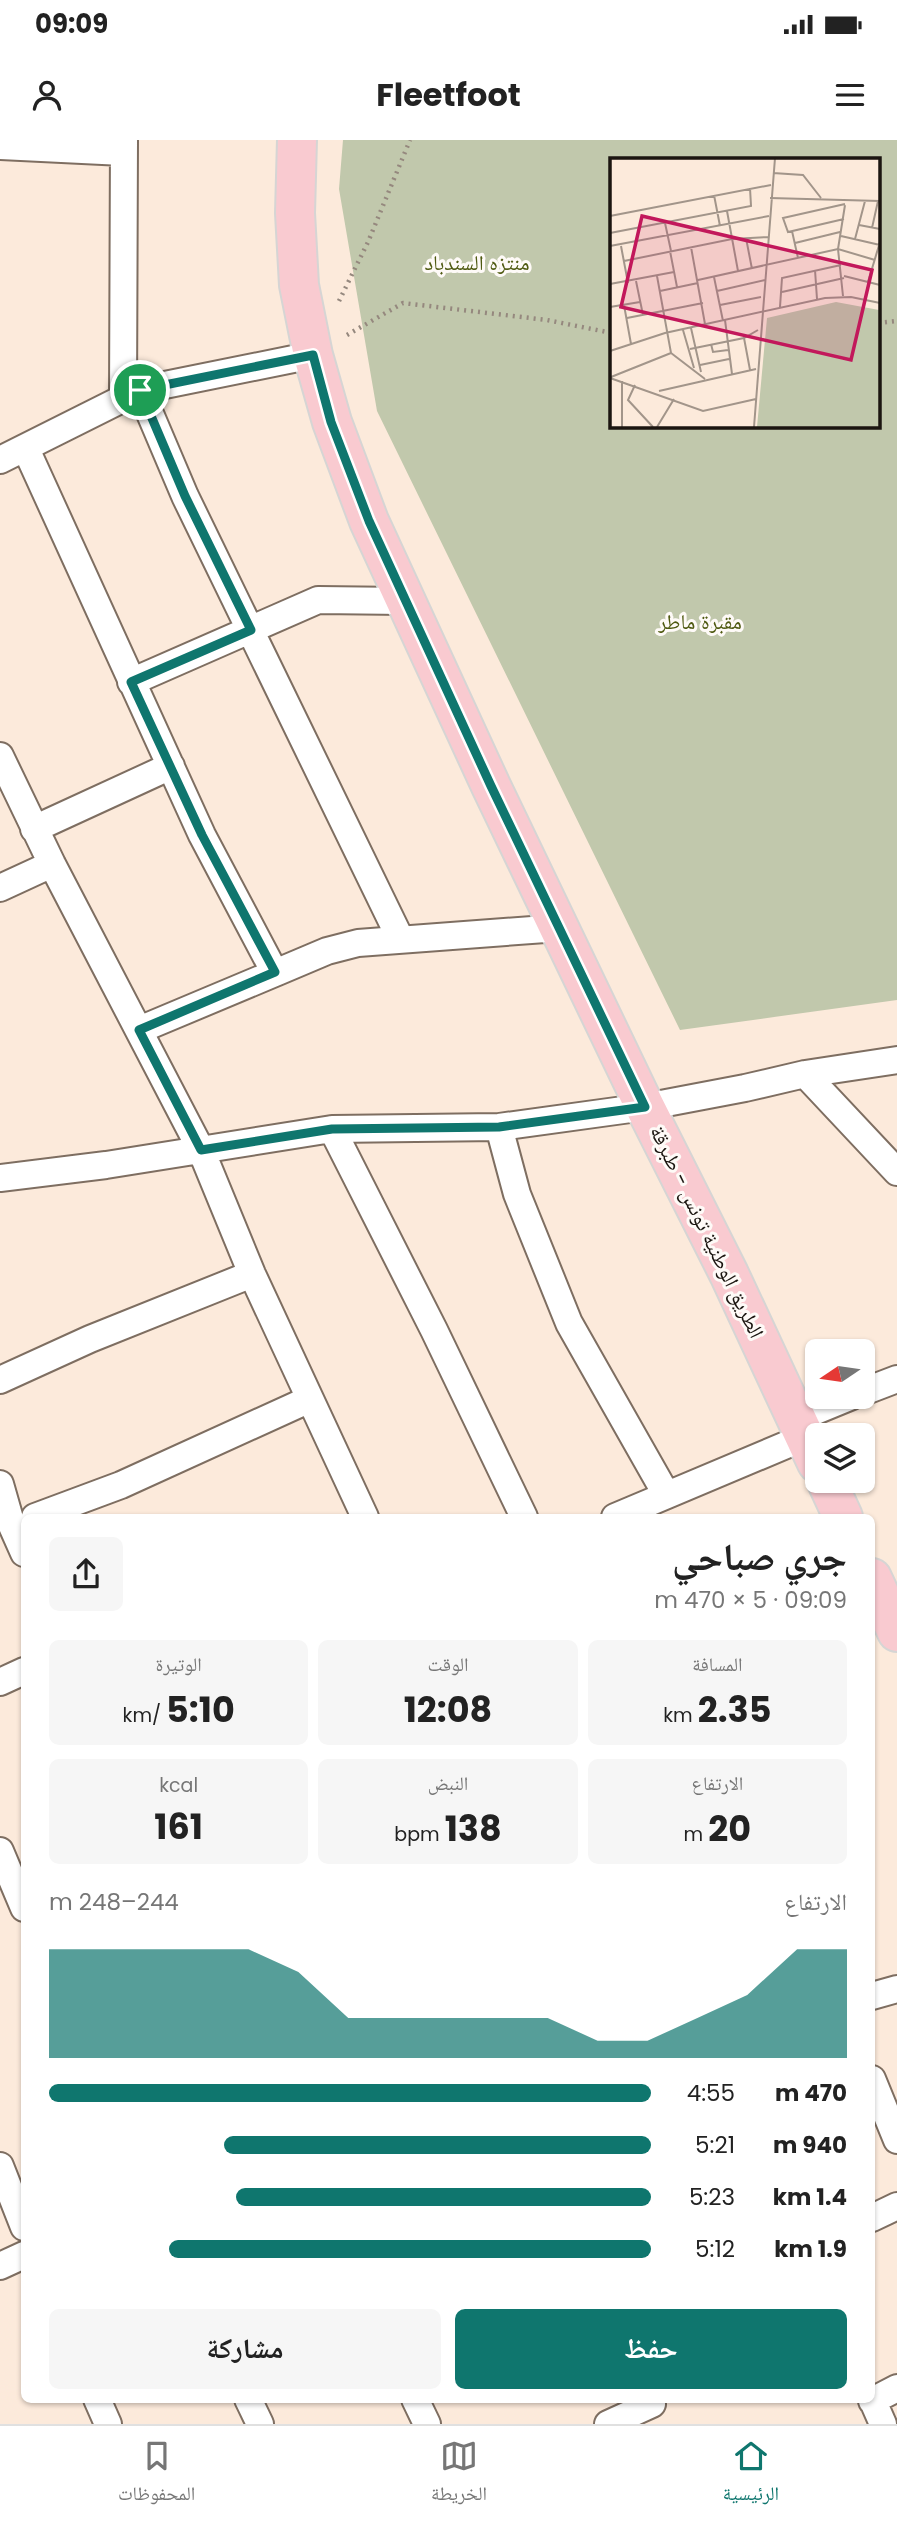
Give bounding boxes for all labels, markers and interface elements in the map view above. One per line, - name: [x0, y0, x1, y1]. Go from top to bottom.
- text: 09:09: [35, 6, 108, 42]
- text: Fleetfoot: [376, 72, 521, 117]
- icon: person: [28, 76, 66, 114]
- icon: menu: [831, 76, 869, 114]
- inset map: [610, 158, 880, 427]
- park label: منتزه السندباد: [424, 248, 530, 277]
- pin: [110, 360, 170, 420]
- icon: arrive: [121, 371, 159, 409]
- park label: مقبرة ماطر: [657, 607, 742, 636]
- street label: الطريق الوطنية تونس - طبرقة: [643, 1121, 772, 1343]
- north arrow: [805, 1339, 875, 1409]
- map controls: [805, 1339, 875, 1493]
- button: layers: [805, 1423, 875, 1493]
- text: جري صباحي: [672, 1530, 847, 1583]
- button: share: [49, 1537, 123, 1611]
- text: 09:09 · 5 × 470 m: [654, 1584, 847, 1616]
- text: الوتيرة: [156, 1651, 202, 1678]
- text: الوقت: [428, 1651, 468, 1678]
- text: المسافة: [692, 1651, 743, 1678]
- text: 5:10: [166, 1685, 235, 1734]
- text: 12:08: [404, 1685, 492, 1734]
- text: 2.35: [698, 1685, 771, 1734]
- text: /km: [123, 1702, 166, 1729]
- text: km: [663, 1702, 698, 1729]
- text: النبض: [428, 1770, 468, 1797]
- text: الارتفاع: [691, 1770, 743, 1797]
- text: kcal: [159, 1772, 198, 1799]
- text: 161: [154, 1802, 203, 1851]
- text: 138: [445, 1804, 502, 1853]
- text: 20: [708, 1804, 751, 1853]
- text: bpm: [394, 1821, 445, 1848]
- text: m: [684, 1821, 708, 1848]
- text: 244–248 m: [49, 1886, 179, 1918]
- text: الارتفاع: [784, 1886, 847, 1918]
- text: 4:55: [687, 2077, 735, 2109]
- text: 470 m: [775, 2077, 847, 2109]
- text: 5:21: [695, 2129, 735, 2161]
- text: 940 m: [773, 2129, 847, 2161]
- text: 5:23: [689, 2181, 735, 2213]
- text: 1.4 km: [773, 2181, 847, 2213]
- text: 5:12: [695, 2233, 735, 2265]
- text: 1.9 km: [774, 2233, 847, 2265]
- button: مشاركة: [49, 2309, 441, 2389]
- button: حفظ: [455, 2309, 847, 2389]
- tab: المحفوظات: [118, 2437, 195, 2512]
- tab: الخريطة: [431, 2437, 487, 2512]
- tab: الرئيسية: [723, 2437, 779, 2512]

